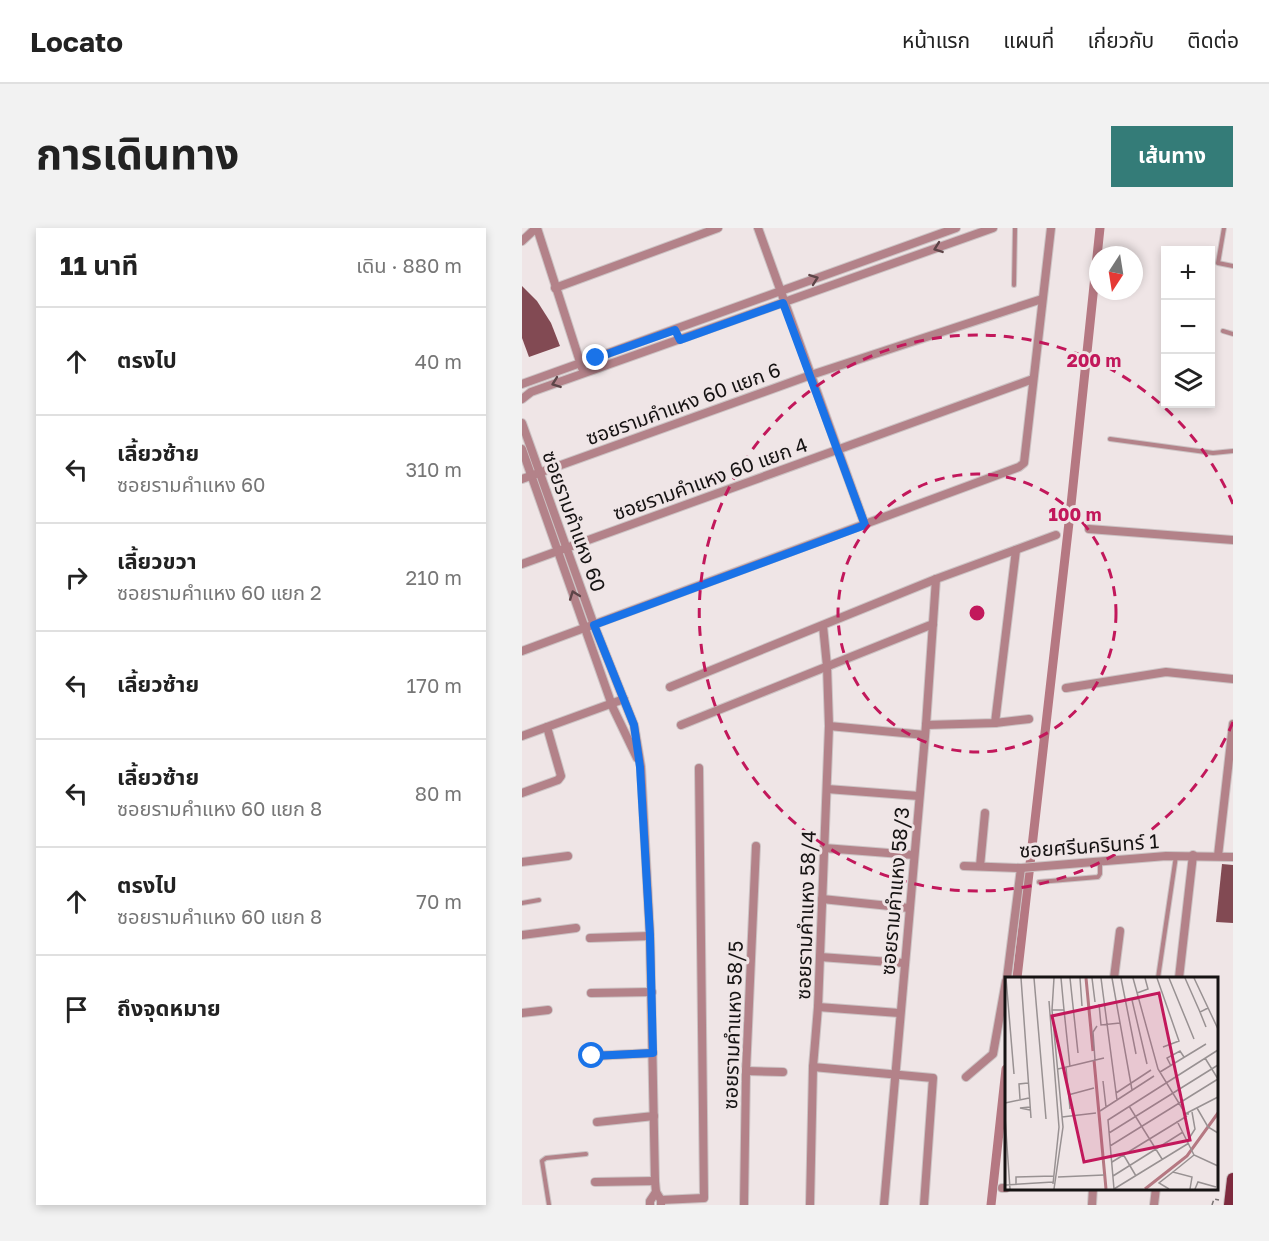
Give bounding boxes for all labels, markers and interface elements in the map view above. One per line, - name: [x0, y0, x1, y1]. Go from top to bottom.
- text: Locato: [30, 25, 123, 58]
- text: หน้าแรก: [902, 27, 970, 53]
- text: แผนที่: [1003, 27, 1054, 53]
- text: เกี่ยวกับ: [1087, 27, 1154, 53]
- text: ติดต่อ: [1187, 27, 1239, 53]
- button: เส้นทาง: [1111, 126, 1233, 187]
- text: การเดินทาง: [36, 128, 239, 178]
- one-way arrow: [933, 240, 944, 253]
- north arrow: [1089, 246, 1143, 300]
- map controls: [1161, 246, 1215, 408]
- button: +: [1161, 246, 1215, 300]
- text: 11 นาที: [60, 250, 138, 281]
- text: เดิน · 880 m: [356, 253, 462, 277]
- one-way arrow: [808, 274, 819, 287]
- button: −: [1161, 300, 1215, 354]
- route end: [582, 344, 608, 370]
- icon: ahead: [60, 345, 93, 378]
- text: ตรงไป: [117, 346, 177, 373]
- text: 40 m: [415, 349, 462, 373]
- text: 200 m: [1067, 349, 1121, 371]
- button: layers: [1161, 354, 1215, 408]
- street label: ซอยรามคำแหง 60 แยก 6: [583, 357, 783, 449]
- one-way arrow: [552, 376, 562, 389]
- street label: ซอยรามคำแหง 60 แยก 4: [609, 432, 811, 524]
- text: เลี้ยวซ้าย: [117, 439, 199, 466]
- street label: ซอยรามคำแหง 60: [538, 447, 612, 595]
- icon: left: [60, 453, 93, 486]
- text: 310 m: [406, 457, 462, 481]
- text: ซอยรามคำแหง 60: [117, 472, 265, 496]
- text: 100 m: [1049, 503, 1101, 525]
- text: เลี้ยวขวา: [117, 547, 197, 574]
- icon: right: [60, 561, 93, 594]
- text: 210 m: [406, 565, 462, 589]
- text: ซอยรามคำแหง 60 แยก 2: [117, 580, 322, 604]
- one-way arrow: [569, 590, 582, 601]
- centre of rings: [967, 603, 987, 623]
- icon: left: [60, 669, 93, 702]
- text: เลี้ยวซ้าย: [117, 670, 199, 697]
- text: 170 m: [407, 673, 462, 697]
- text: เลี้ยวซ้าย: [117, 763, 199, 790]
- icon: left: [60, 777, 93, 810]
- text: 80 m: [415, 781, 462, 805]
- text: ซอยรามคำแหง 60 แยก 8: [117, 796, 322, 820]
- street label: ซอยรามคำแหง 58/3: [875, 806, 913, 976]
- street label: ซอยศรีนครินทร์ 1: [1018, 828, 1160, 862]
- street label: ซอยรามคำแหง 58/4: [790, 830, 820, 1000]
- text: ตรงไป: [117, 871, 177, 898]
- icon: ahead: [60, 885, 93, 918]
- text: 70 m: [416, 889, 462, 913]
- text: ซอยรามคำแหง 60 แยก 8: [117, 904, 322, 928]
- street label: ซอยรามคำแหง 58/5: [717, 940, 747, 1110]
- inset map: [1005, 977, 1218, 1190]
- icon: arrive: [60, 993, 93, 1026]
- text: ถึงจุดหมาย: [117, 994, 221, 1021]
- route start: [578, 1042, 604, 1068]

